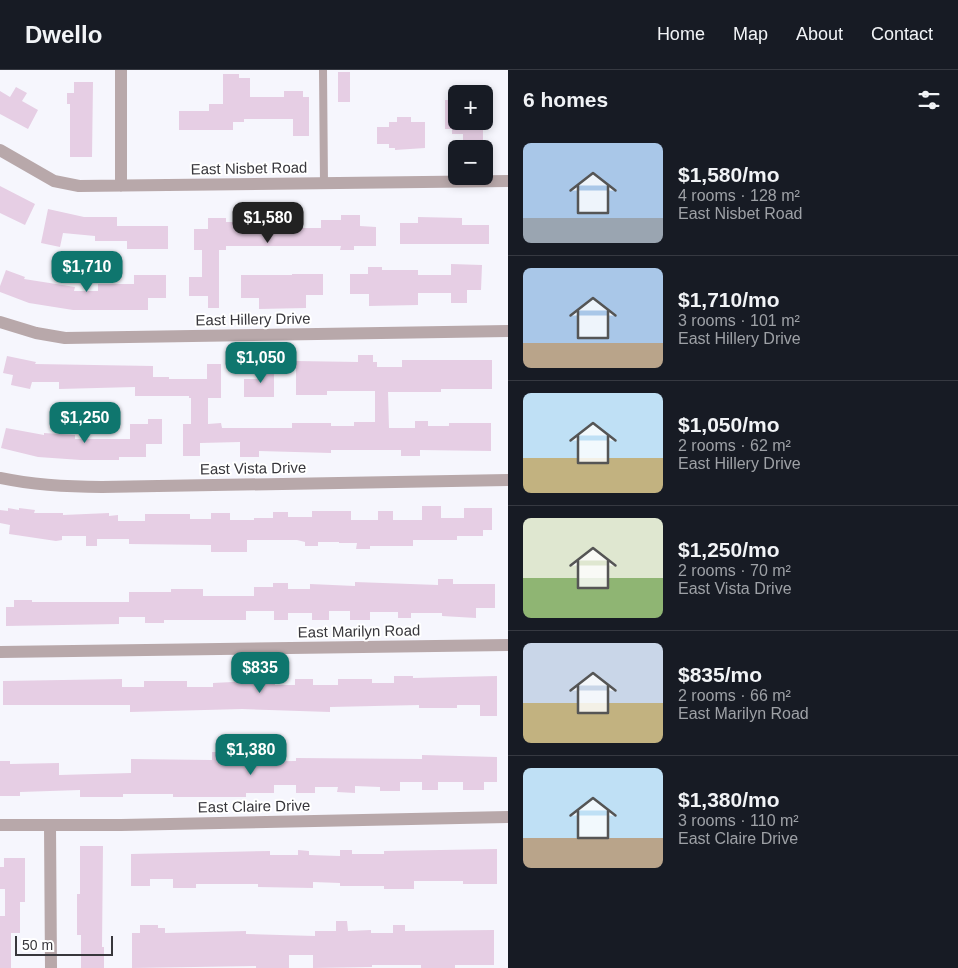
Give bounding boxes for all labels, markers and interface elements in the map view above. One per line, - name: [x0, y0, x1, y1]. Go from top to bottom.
- text: Dwello: [25, 21, 102, 48]
- text: Home: [657, 24, 705, 44]
- text: Map: [733, 24, 768, 44]
- text: About: [796, 24, 843, 44]
- text: Contact: [871, 24, 933, 44]
- map controls: [448, 85, 493, 185]
- button: +: [448, 85, 493, 130]
- icon: filters: [915, 86, 943, 114]
- text: 6 homes: [523, 88, 608, 111]
- button: −: [448, 140, 493, 185]
- street label: East Nisbet Road: [190, 158, 308, 178]
- icon: home: [563, 163, 623, 223]
- text: $1,580/mo: [678, 163, 780, 186]
- text: 4 rooms · 128 m²: [678, 187, 800, 204]
- pin: $1,580: [227, 202, 309, 244]
- text: East Nisbet Road: [678, 205, 803, 222]
- text: $1,580: [244, 209, 292, 226]
- pin: $1,710: [46, 250, 128, 293]
- text: $1,710: [63, 258, 111, 275]
- icon: home: [563, 288, 623, 348]
- text: $1,710/mo: [678, 288, 780, 311]
- street label: East Hillery Drive: [195, 309, 311, 329]
- text: 3 rooms · 101 m²: [678, 312, 800, 329]
- text: East Hillery Drive: [678, 330, 801, 347]
- pin: $1,050: [220, 342, 302, 384]
- text: $1,050: [237, 349, 285, 366]
- pin: $1,250: [44, 402, 126, 444]
- text: $1,250: [61, 409, 109, 426]
- icon: home: [563, 413, 623, 473]
- text: $1,050/mo: [678, 413, 780, 436]
- text: 2 rooms · 62 m²: [678, 437, 791, 454]
- text: East Hillery Drive: [678, 455, 801, 472]
- street label: East Vista Drive: [200, 459, 306, 477]
- icon: home: [563, 538, 623, 598]
- text: $1,250/mo: [678, 538, 780, 561]
- text: 2 rooms · 70 m²: [678, 562, 791, 579]
- text: East Vista Drive: [678, 580, 792, 597]
- street label: East Marilyn Road: [298, 621, 420, 641]
- pin: $835: [230, 652, 290, 694]
- text: $835: [242, 659, 278, 676]
- icon: home: [563, 663, 623, 723]
- text: $835/mo: [678, 663, 762, 686]
- text: 2 rooms · 66 m²: [678, 687, 791, 704]
- text: East Marilyn Road: [678, 705, 809, 722]
- pin: $1,380: [210, 734, 292, 776]
- text: $1,380: [227, 741, 275, 758]
- icon: home: [563, 788, 623, 848]
- text: $1,380/mo: [678, 788, 780, 811]
- street label: East Claire Drive: [198, 797, 310, 815]
- text: 3 rooms · 110 m²: [678, 812, 799, 829]
- text: East Claire Drive: [678, 830, 798, 847]
- scale bar: [15, 933, 112, 956]
- text: 50 m: [22, 937, 53, 953]

